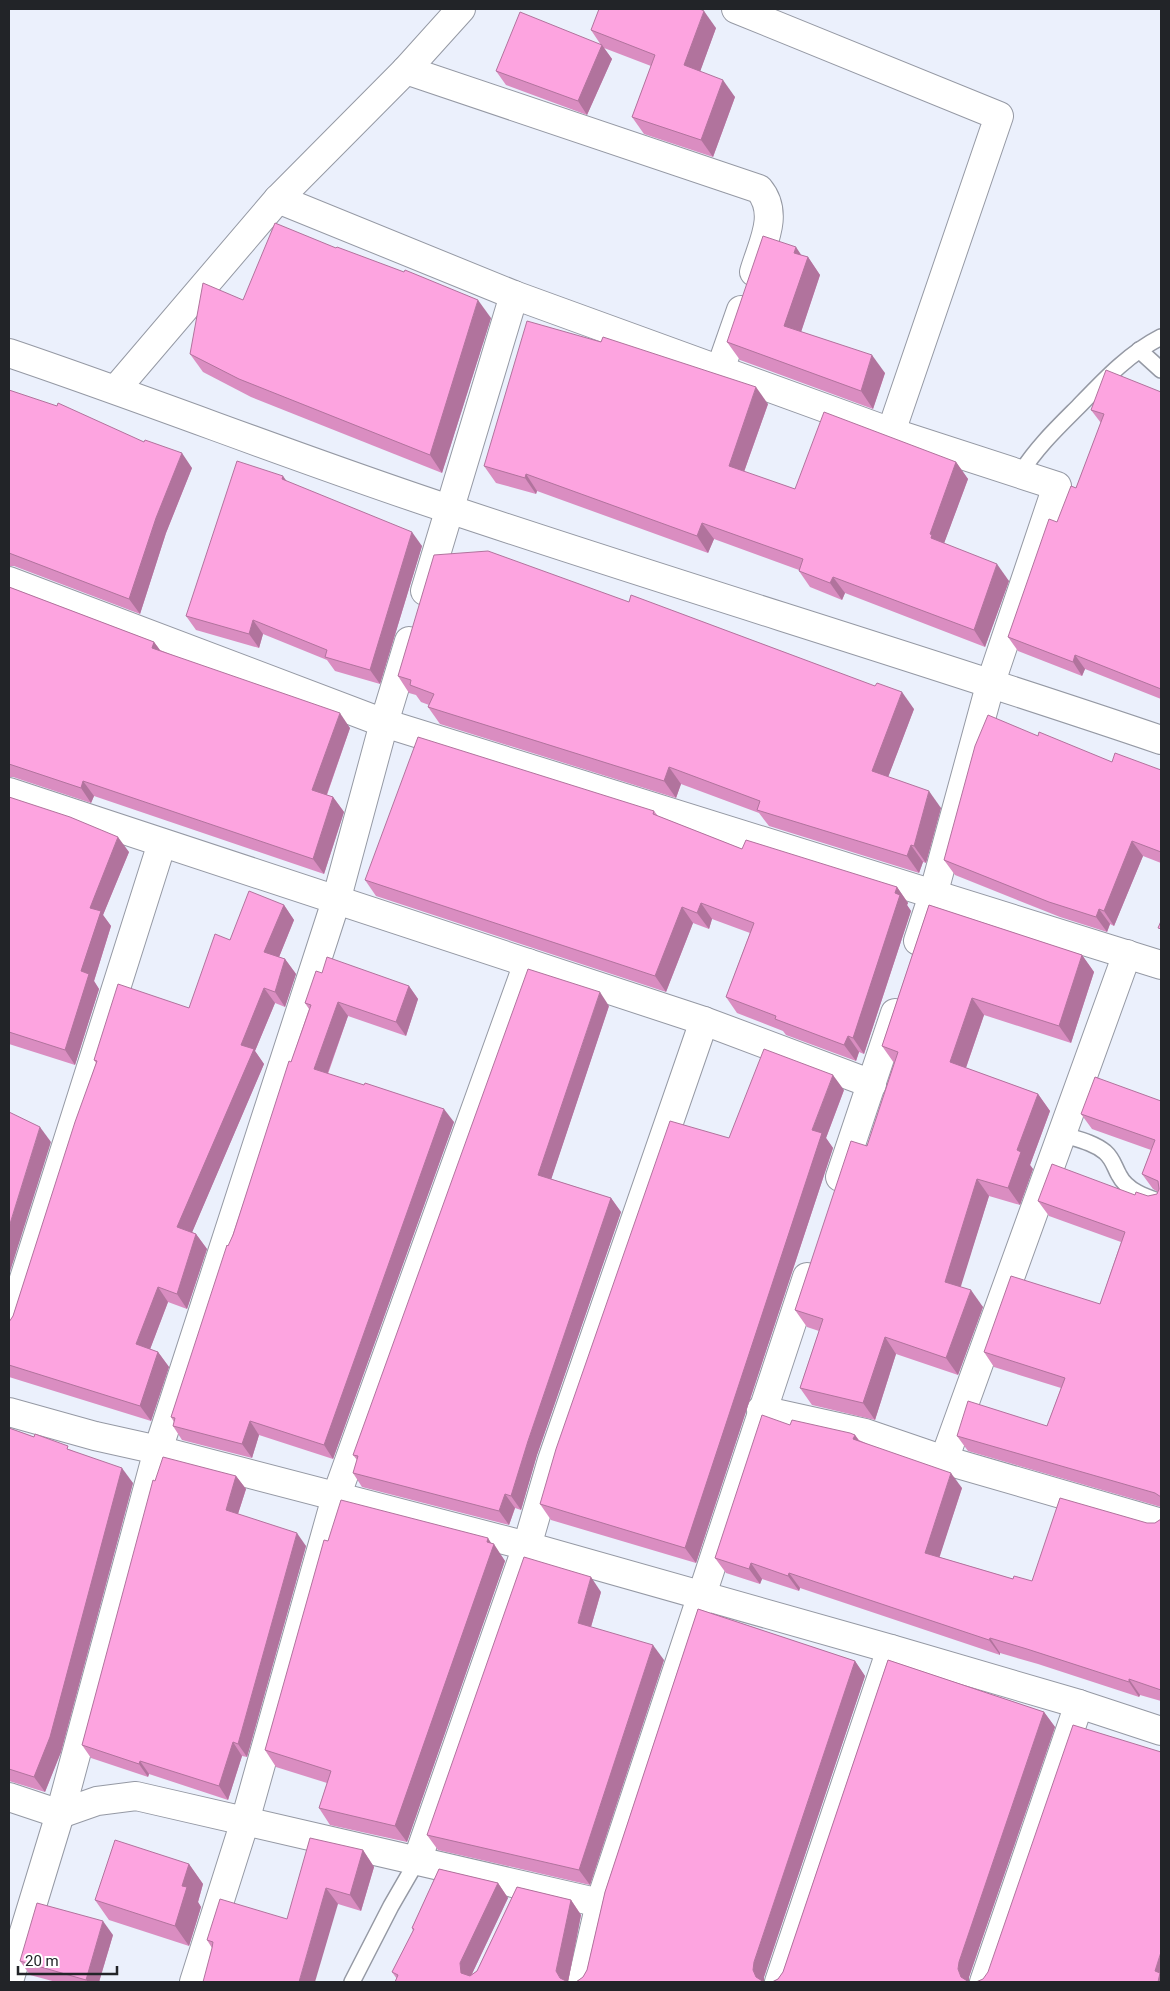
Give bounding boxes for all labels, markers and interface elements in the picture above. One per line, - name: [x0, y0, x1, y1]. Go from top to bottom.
- scale bar: [18, 1944, 116, 1976]
- text: 20 m: [25, 1952, 59, 1970]

